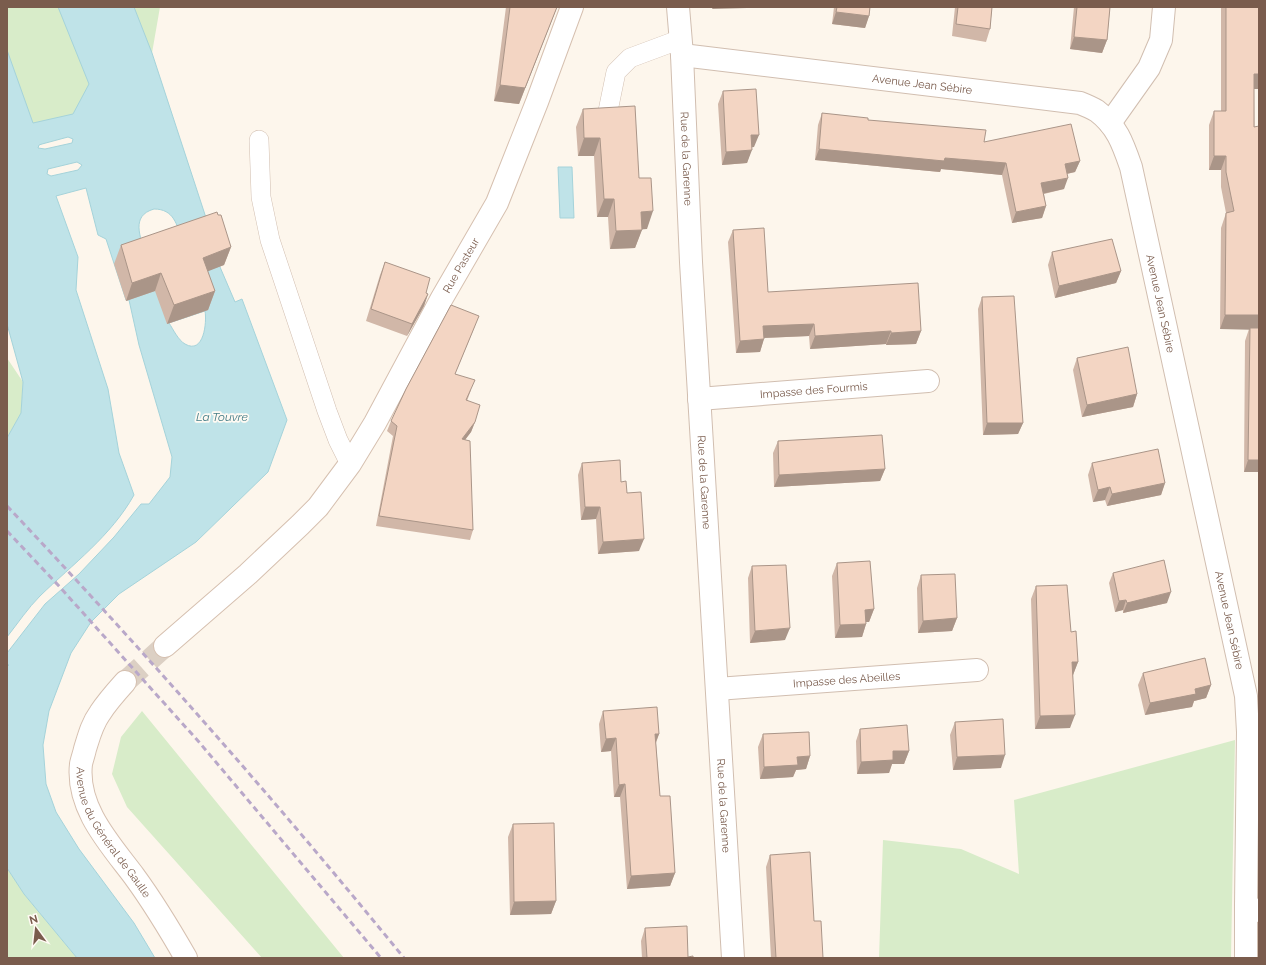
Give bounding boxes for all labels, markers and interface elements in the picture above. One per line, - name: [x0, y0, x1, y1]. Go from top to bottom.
- street label: Avenue Jean Sébire: [872, 72, 973, 97]
- street label: Rue de la Garenne: [678, 111, 695, 207]
- street label: Rue Pasteur: [440, 235, 482, 295]
- street label: Avenue Jean Sébire: [1144, 253, 1178, 354]
- street label: Impasse des Fourmis: [759, 379, 868, 401]
- water label: La Touvre: [196, 410, 249, 424]
- street label: Rue de la Garenne: [695, 435, 714, 530]
- street label: Avenue Jean Sébire: [1212, 570, 1247, 671]
- street label: Impasse des Abeilles: [793, 669, 901, 690]
- street label: Rue de la Garenne: [714, 758, 733, 854]
- street label: Avenue du Général de Gaulle: [74, 767, 154, 900]
- north arrow: [16, 909, 56, 949]
- text: N: [28, 912, 39, 927]

